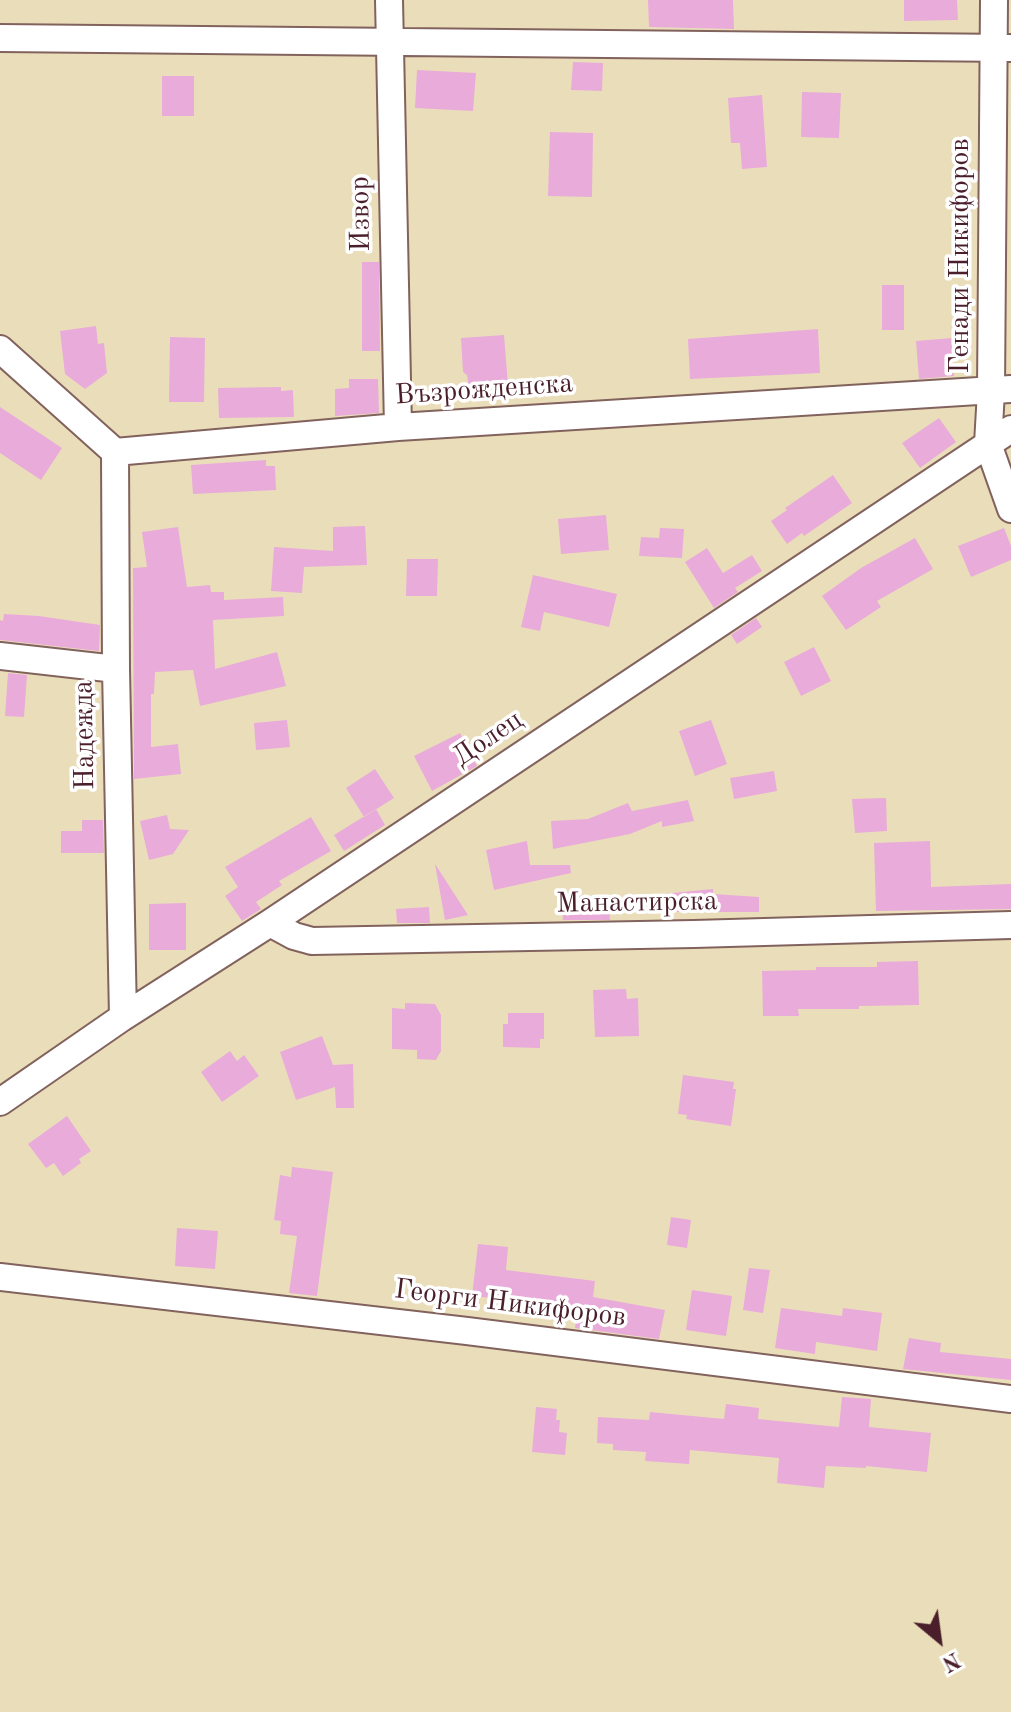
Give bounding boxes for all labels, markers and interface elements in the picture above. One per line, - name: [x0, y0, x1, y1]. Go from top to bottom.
- street label: Генади Никифоров: [944, 138, 978, 374]
- street label: Извор: [344, 176, 378, 252]
- street label: Възрожденска: [394, 367, 574, 413]
- street label: Надежда: [67, 680, 103, 790]
- street label: Долец: [447, 704, 529, 774]
- street label: Манастирска: [556, 885, 718, 921]
- street label: Георги Никифоров: [392, 1273, 628, 1335]
- north arrow: [899, 1600, 979, 1680]
- text: N: [938, 1647, 963, 1675]

